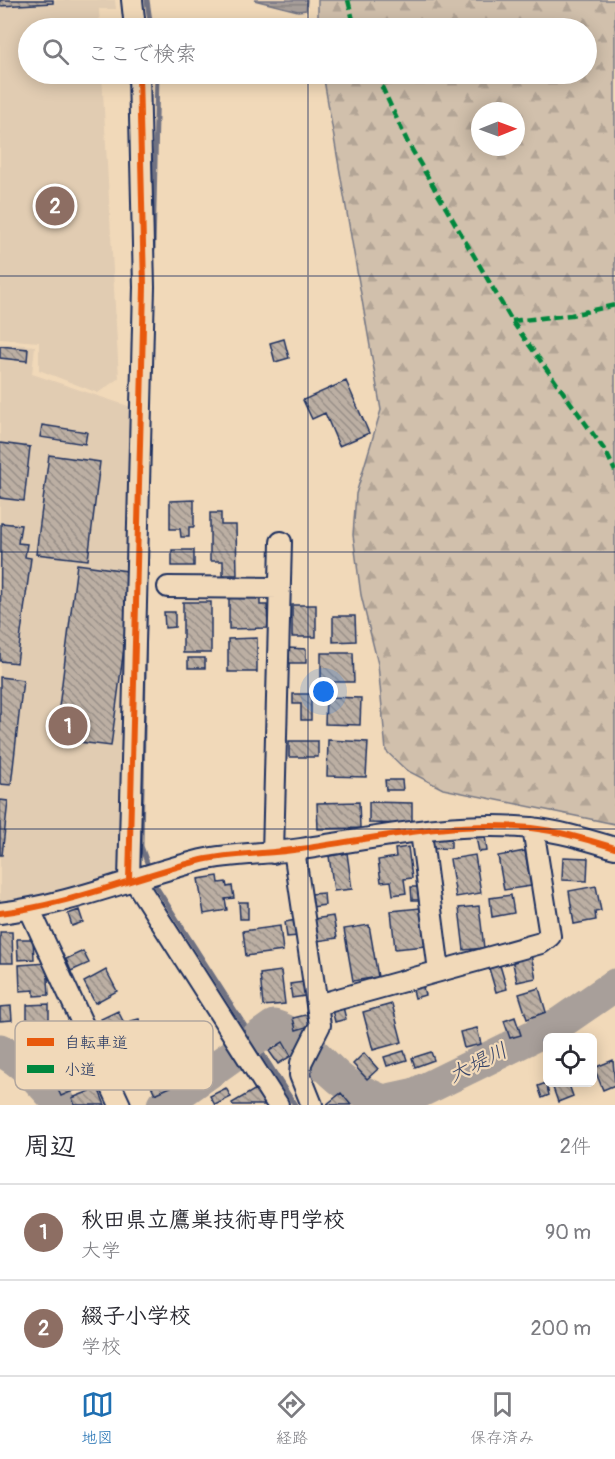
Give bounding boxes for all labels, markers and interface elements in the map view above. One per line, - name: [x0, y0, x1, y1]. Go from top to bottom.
- search box: [18, 18, 597, 84]
- icon: search: [39, 35, 72, 68]
- text: ここで検索: [87, 40, 197, 68]
- north arrow: [471, 102, 525, 156]
- pin: 2: [36, 184, 74, 228]
- your location: [309, 677, 338, 706]
- pin: 1: [48, 704, 88, 748]
- legend: [15, 1021, 213, 1090]
- text: 自転車道: [64, 1033, 128, 1053]
- map controls: [543, 1033, 597, 1087]
- button: locate: [543, 1033, 597, 1087]
- water label: 大堤川: [444, 1037, 512, 1089]
- text: 小道: [64, 1060, 96, 1080]
- text: 周辺: [24, 1131, 76, 1163]
- text: 2件: [560, 1134, 591, 1159]
- text: 秋田県立鷹巣技術専門学校: [81, 1206, 345, 1234]
- text: 1: [40, 1220, 47, 1245]
- text: 90 m: [545, 1220, 591, 1245]
- text: 大学: [81, 1238, 121, 1263]
- text: 綴子小学校: [81, 1302, 191, 1330]
- text: 2: [38, 1316, 49, 1341]
- text: 200 m: [530, 1316, 591, 1341]
- text: 学校: [81, 1334, 121, 1359]
- tab: 地図: [81, 1388, 114, 1448]
- tab: 経路: [275, 1388, 308, 1448]
- tab: 保存済み: [470, 1388, 534, 1448]

